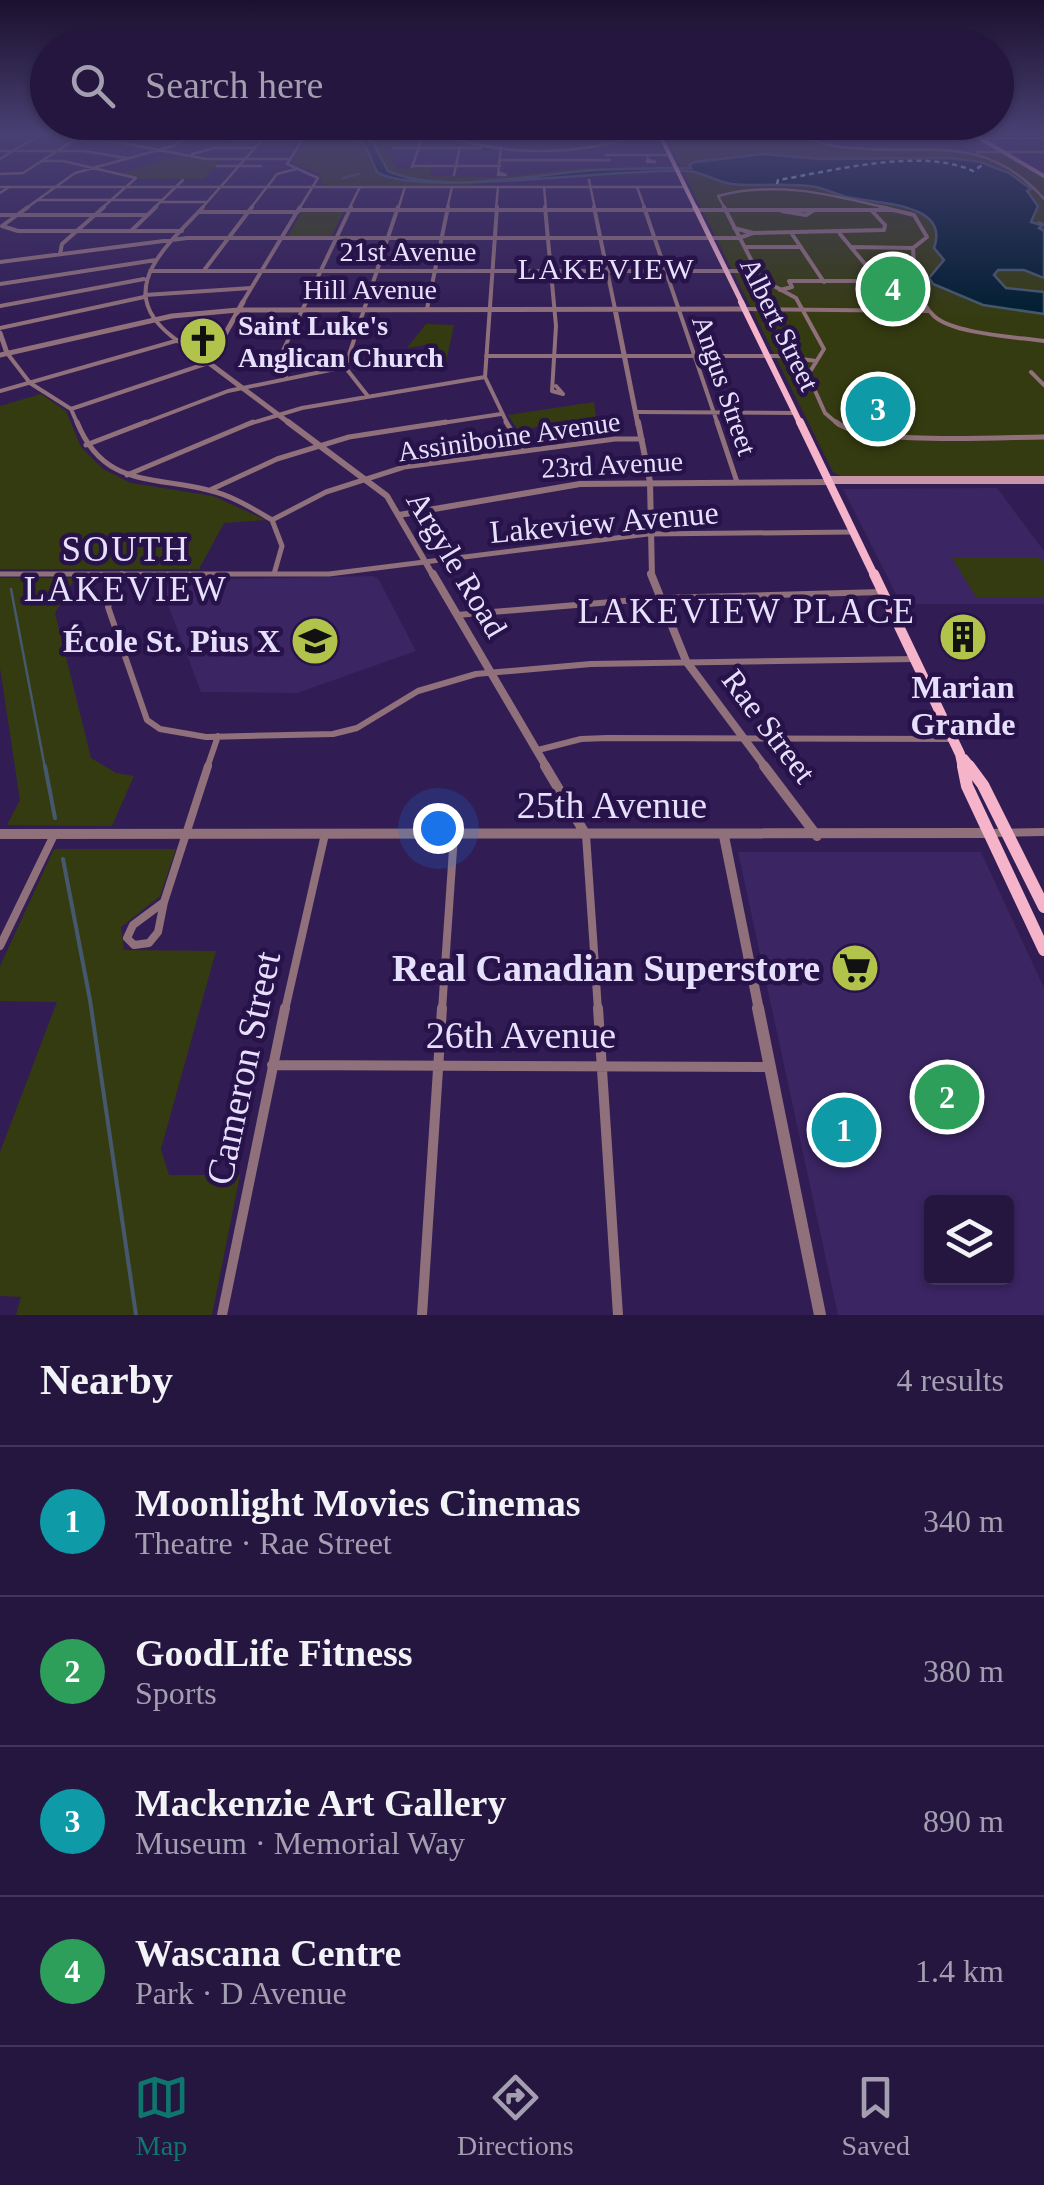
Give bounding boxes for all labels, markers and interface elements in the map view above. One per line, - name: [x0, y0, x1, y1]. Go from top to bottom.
- search box: [30, 30, 1014, 140]
- icon: search: [65, 58, 120, 113]
- text: Search here: [145, 64, 323, 106]
- street label: 21st Avenue: [339, 236, 477, 267]
- district label: LAKEVIEW: [518, 252, 696, 285]
- pin: 4: [860, 252, 926, 326]
- street label: Albert Street: [734, 253, 825, 396]
- street label: Hill Avenue: [303, 274, 437, 305]
- place label: Saint Luke's Anglican Church: [238, 310, 444, 373]
- street label: Angus Street: [686, 311, 763, 459]
- church icon: Saint Luke's Anglican Church: [177, 315, 229, 367]
- pin: 3: [846, 372, 910, 446]
- street label: Assiniboine Avenue: [396, 406, 622, 467]
- street label: 23rd Avenue: [540, 445, 684, 484]
- street label: Argyle Road: [399, 485, 515, 643]
- street label: Lakeview Avenue: [488, 494, 720, 550]
- district label: SOUTH LAKEVIEW: [24, 530, 228, 609]
- district label: LAKEVIEW PLACE: [578, 592, 916, 631]
- building icon: Marian Grande: [937, 611, 989, 663]
- school or university icon: École St. Pius X: [289, 615, 341, 667]
- place label: École St. Pius X: [63, 623, 280, 659]
- street label: Rae Street: [715, 662, 823, 790]
- place label: Marian Grande: [911, 669, 1015, 742]
- street label: 25th Avenue: [517, 784, 707, 826]
- your location: [413, 803, 464, 854]
- supermarket icon: Real Canadian Superstore: [829, 942, 881, 994]
- street label: Cameron Street: [198, 947, 288, 1188]
- place label: Real Canadian Superstore: [392, 947, 820, 989]
- street label: 26th Avenue: [426, 1014, 616, 1056]
- pin: 2: [914, 1060, 980, 1134]
- pin: 1: [812, 1092, 876, 1168]
- map controls: [924, 1195, 1014, 1285]
- button: layers: [924, 1195, 1014, 1285]
- text: Nearby: [40, 1357, 173, 1403]
- text: 4 results: [896, 1362, 1004, 1398]
- text: Moonlight Movies Cinemas: [135, 1482, 580, 1524]
- text: 1: [65, 1503, 81, 1539]
- text: 340 m: [923, 1503, 1004, 1539]
- text: Theatre · Rae Street: [135, 1525, 392, 1561]
- text: GoodLife Fitness: [135, 1632, 413, 1674]
- text: 2: [65, 1653, 81, 1689]
- text: 380 m: [923, 1653, 1004, 1689]
- text: Sports: [135, 1675, 217, 1711]
- text: Mackenzie Art Gallery: [135, 1782, 506, 1824]
- text: 3: [65, 1803, 81, 1839]
- text: 890 m: [923, 1803, 1004, 1839]
- text: Museum · Memorial Way: [135, 1825, 465, 1861]
- text: Wascana Centre: [135, 1932, 401, 1974]
- text: 4: [65, 1953, 81, 1989]
- text: 1.4 km: [915, 1953, 1004, 1989]
- text: Park · D Avenue: [135, 1975, 347, 2011]
- tab: Map: [134, 2070, 189, 2162]
- tab: Directions: [457, 2070, 574, 2162]
- tab: Saved: [842, 2070, 910, 2162]

